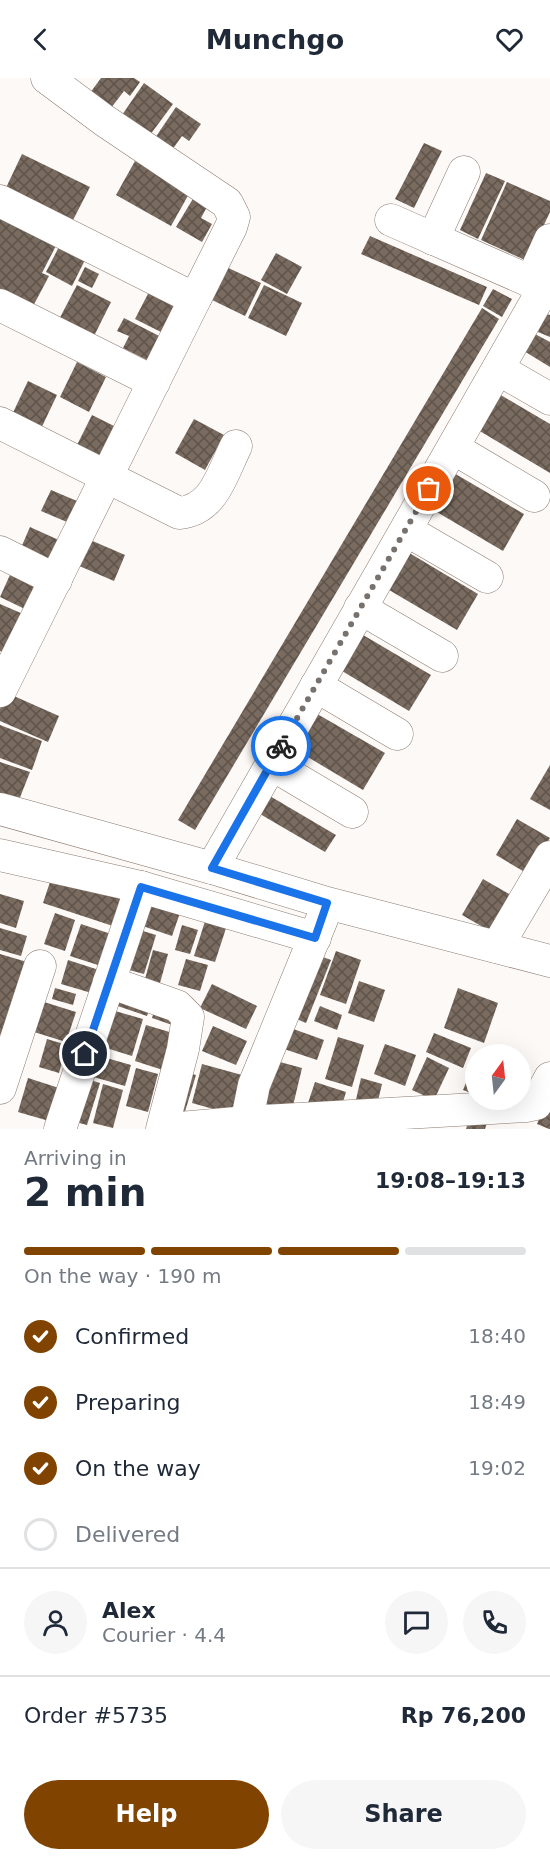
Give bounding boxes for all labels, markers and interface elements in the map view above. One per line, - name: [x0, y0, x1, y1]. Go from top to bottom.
- icon: back: [24, 23, 57, 56]
- icon: heart: [493, 23, 526, 56]
- text: Munchgo: [206, 24, 344, 55]
- pin: [403, 463, 454, 514]
- icon: bag: [412, 472, 445, 505]
- courier: [251, 716, 311, 776]
- icon: bike: [265, 730, 298, 763]
- pin: [59, 1028, 110, 1079]
- icon: home: [68, 1037, 101, 1070]
- north arrow: [465, 1044, 531, 1110]
- map controls: [465, 1044, 531, 1110]
- text: Arriving in: [24, 1146, 127, 1170]
- text: 19:08–19:13: [375, 1168, 526, 1193]
- text: 2 min: [24, 1170, 146, 1215]
- text: On the way · 190 m: [24, 1264, 222, 1288]
- icon: check: [24, 1320, 57, 1353]
- text: Confirmed: [75, 1324, 189, 1349]
- text: 18:40: [468, 1324, 526, 1348]
- icon: check: [24, 1386, 57, 1419]
- text: Preparing: [75, 1390, 181, 1415]
- text: 18:49: [468, 1390, 526, 1414]
- icon: check: [24, 1452, 57, 1485]
- text: On the way: [75, 1456, 201, 1481]
- text: 19:02: [468, 1456, 526, 1480]
- text: Delivered: [75, 1522, 180, 1547]
- button: person: [24, 1591, 87, 1654]
- button: chat: [385, 1591, 448, 1654]
- button: phone: [463, 1591, 526, 1654]
- text: Alex: [102, 1598, 156, 1623]
- text: Courier · 4.4: [102, 1623, 226, 1647]
- text: Order #5735: [24, 1703, 168, 1728]
- text: Rp 76,200: [401, 1703, 526, 1728]
- button: Help: [24, 1780, 269, 1849]
- button: Share: [281, 1780, 526, 1849]

